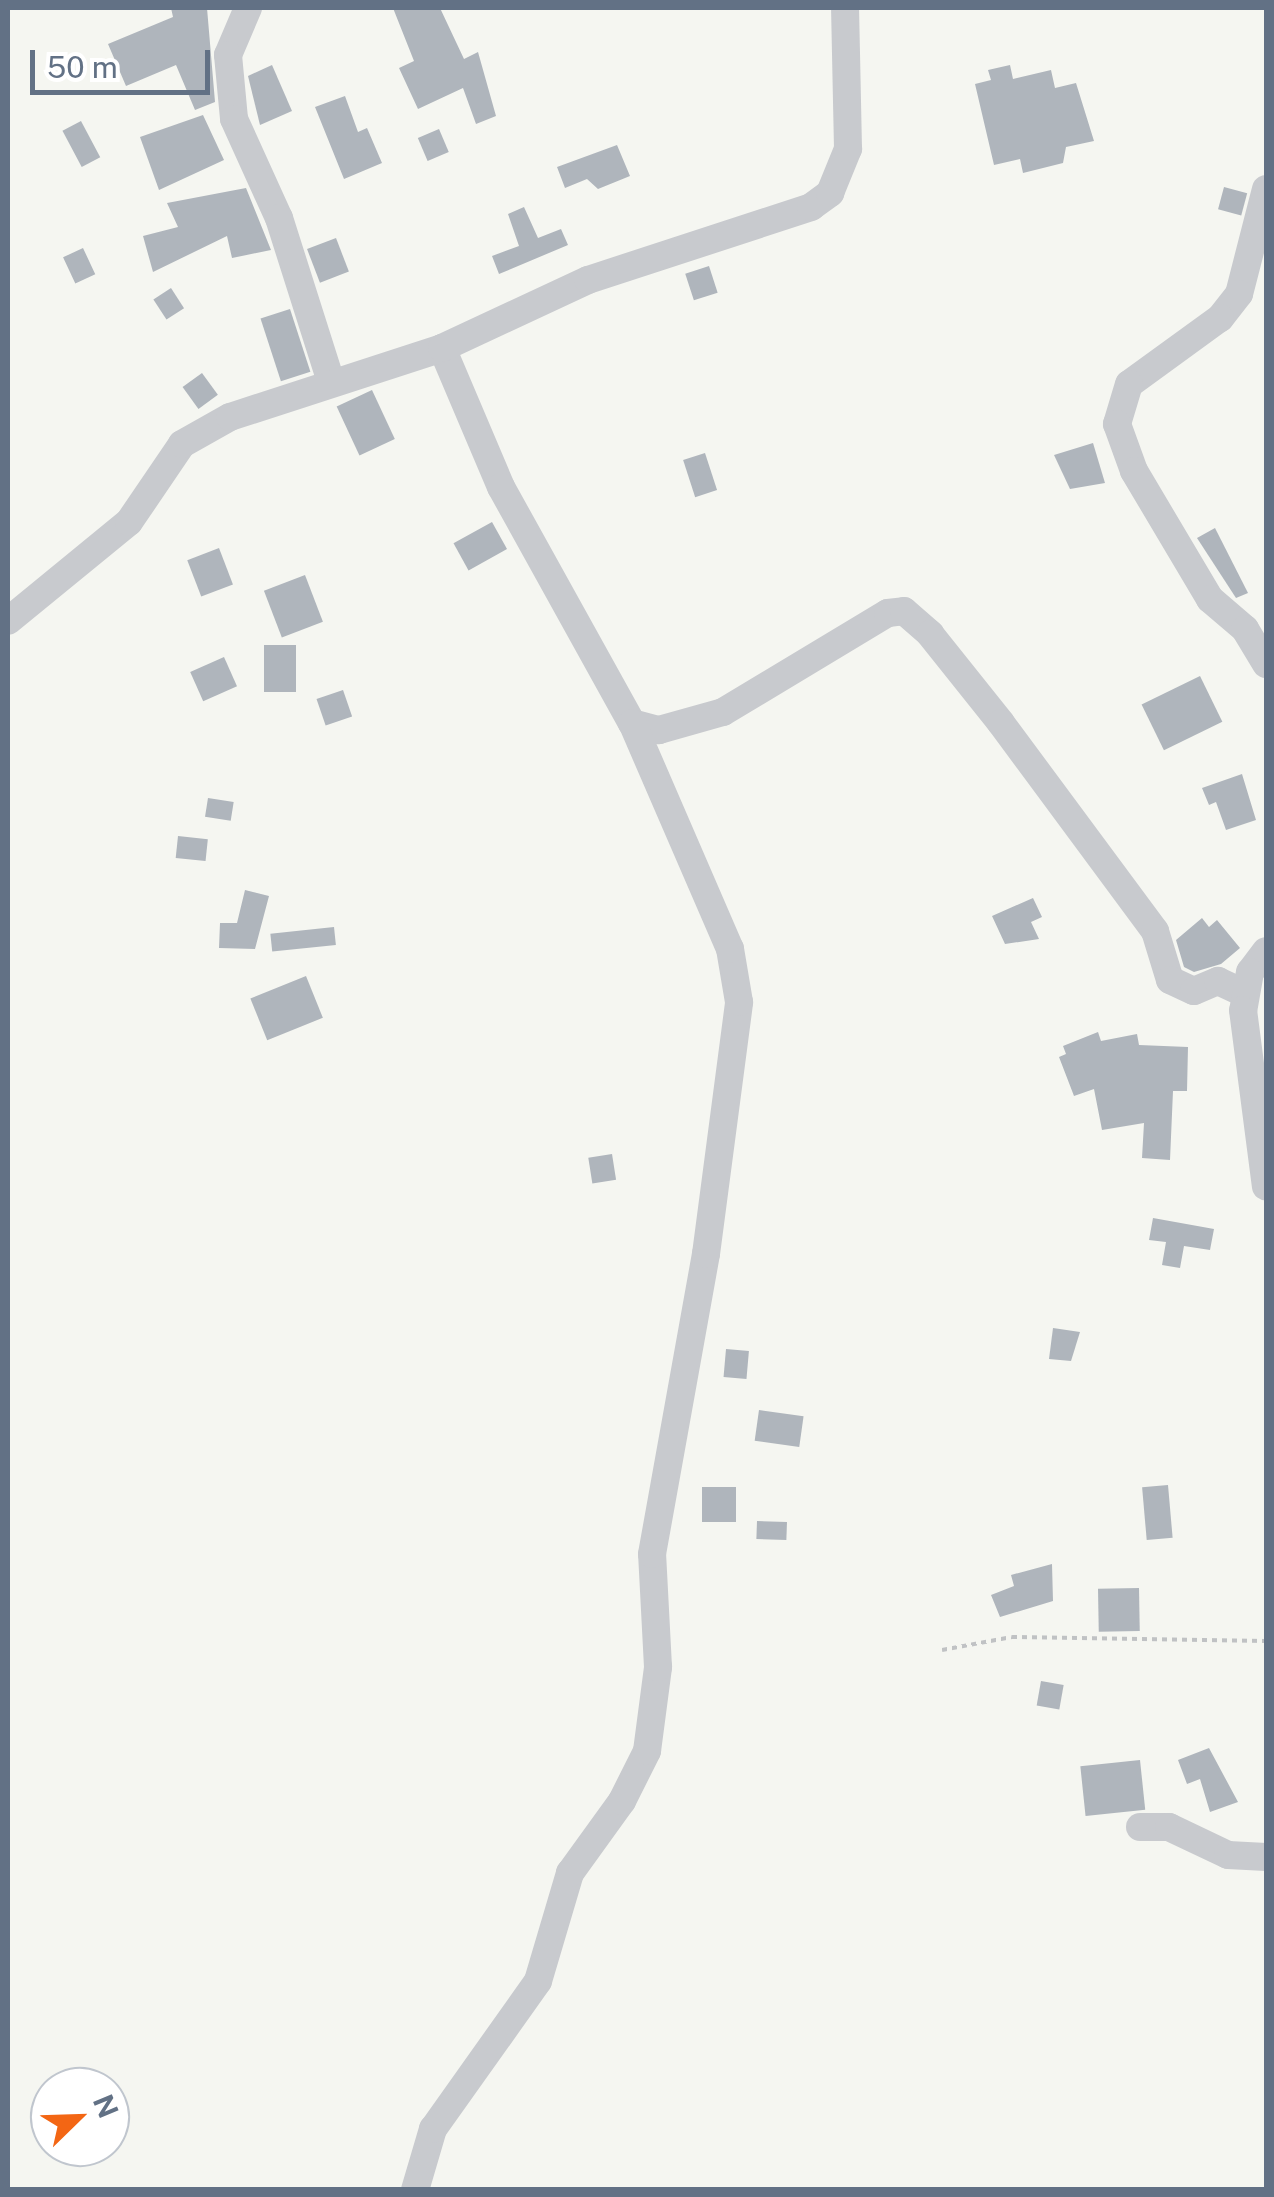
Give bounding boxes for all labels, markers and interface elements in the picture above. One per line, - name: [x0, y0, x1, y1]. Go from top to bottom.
- scale bar: [35, 30, 215, 92]
- text: 50 m: [47, 49, 118, 85]
- north arrow: [30, 2067, 130, 2167]
- text: N: [87, 2089, 126, 2122]

